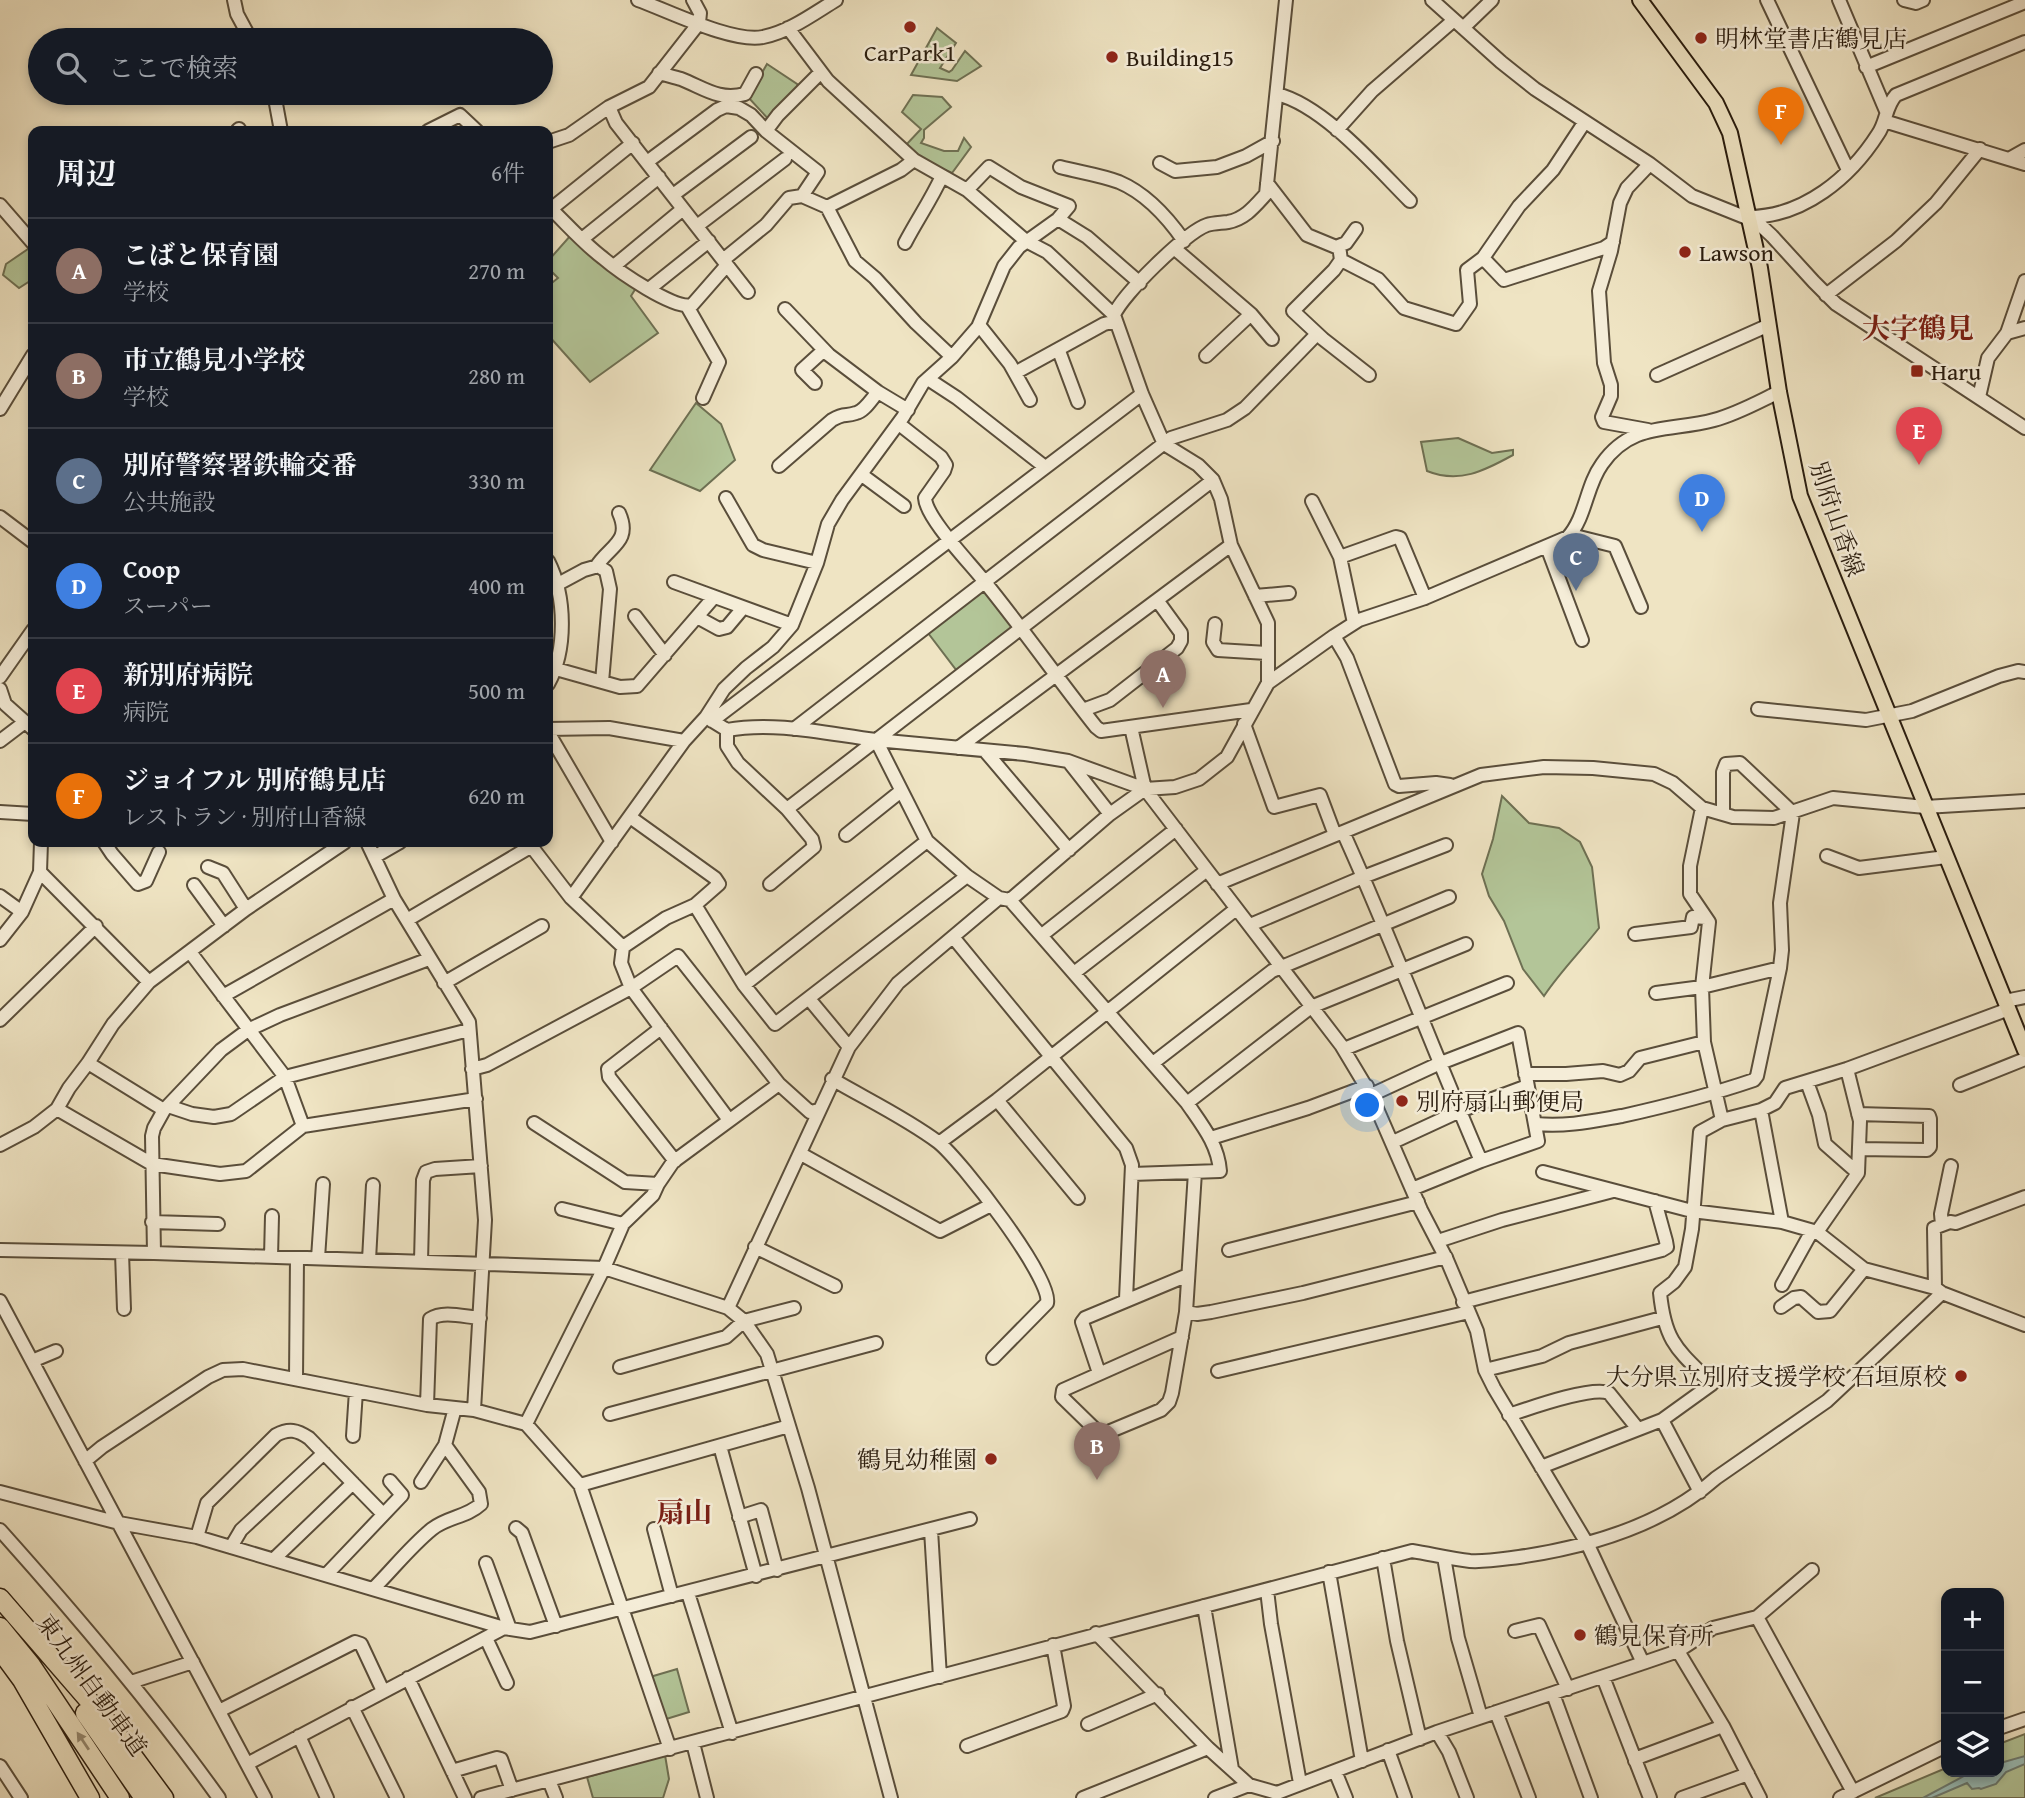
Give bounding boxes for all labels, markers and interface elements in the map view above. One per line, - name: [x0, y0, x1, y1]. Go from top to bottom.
- marker: CarPark1: [902, 19, 918, 35]
- place label: 明林堂書店鶴見店: [1715, 21, 1907, 56]
- search box: [28, 28, 553, 105]
- marker: 明林堂書店鶴見店: [1693, 30, 1709, 46]
- place label: CarPark1: [864, 35, 956, 70]
- place label: Building15: [1126, 40, 1234, 75]
- icon: search: [52, 48, 90, 86]
- text: ここで検索: [108, 48, 238, 87]
- marker: Building15: [1104, 49, 1120, 65]
- pin: F: [1758, 87, 1804, 145]
- text: 周辺: [56, 151, 116, 195]
- text: 6件: [491, 156, 525, 189]
- text: こばと保育園: [123, 235, 279, 274]
- place label: Lawson: [1699, 235, 1774, 270]
- marker: Lawson: [1677, 244, 1693, 260]
- text: A: [72, 254, 86, 287]
- text: 270 m: [468, 254, 525, 287]
- text: 学校: [123, 275, 169, 308]
- district label: 大字鶴見: [1862, 307, 1974, 348]
- text: 市立鶴見小学校: [123, 340, 305, 379]
- place label: Haru: [1931, 354, 1981, 389]
- text: B: [72, 359, 86, 392]
- text: 280 m: [468, 359, 525, 392]
- marker: Haru: [1909, 363, 1925, 379]
- text: 学校: [123, 380, 169, 413]
- pin: E: [1896, 407, 1942, 465]
- text: 別府警察署鉄輪交番: [123, 445, 357, 484]
- street label: 別府山香線: [1801, 457, 1873, 581]
- text: C: [72, 464, 86, 497]
- text: 330 m: [468, 464, 525, 497]
- pin: D: [1679, 474, 1725, 532]
- text: 公共施設: [123, 485, 215, 518]
- pin: C: [1553, 533, 1599, 591]
- text: Coop: [123, 549, 180, 588]
- text: D: [72, 569, 86, 602]
- text: 400 m: [468, 569, 525, 602]
- text: スーパー: [123, 589, 213, 622]
- pin: A: [1140, 650, 1186, 708]
- text: 新別府病院: [123, 655, 253, 694]
- text: E: [73, 674, 85, 707]
- text: 500 m: [468, 674, 525, 707]
- text: 病院: [123, 695, 169, 728]
- text: ジョイフル 別府鶴見店: [123, 760, 386, 799]
- text: F: [73, 779, 85, 812]
- text: 620 m: [468, 779, 525, 812]
- text: レストラン · 別府山香線: [123, 800, 366, 833]
- place label: 別府扇山郵便局: [1416, 1084, 1584, 1119]
- your location: [1350, 1088, 1384, 1122]
- marker: 別府扇山郵便局: [1394, 1093, 1410, 1109]
- place label: 大分県立別府支援学校 石垣原校: [1606, 1359, 1947, 1394]
- marker: 大分県立別府支援学校 石垣原校: [1953, 1368, 1969, 1384]
- pin: B: [1074, 1422, 1120, 1480]
- place label: 鶴見幼稚園: [857, 1442, 977, 1477]
- marker: 鶴見幼稚園: [983, 1451, 999, 1467]
- district label: 扇山: [656, 1491, 712, 1532]
- map controls: [1941, 1588, 2004, 1777]
- button: +: [1941, 1588, 2004, 1651]
- street label: 東九州自動車道: [28, 1607, 156, 1763]
- place label: 鶴見保育所: [1594, 1618, 1714, 1653]
- marker: 鶴見保育所: [1572, 1627, 1588, 1643]
- button: −: [1941, 1651, 2004, 1714]
- button: layers: [1941, 1714, 2004, 1777]
- one-way arrow: [76, 1732, 90, 1750]

